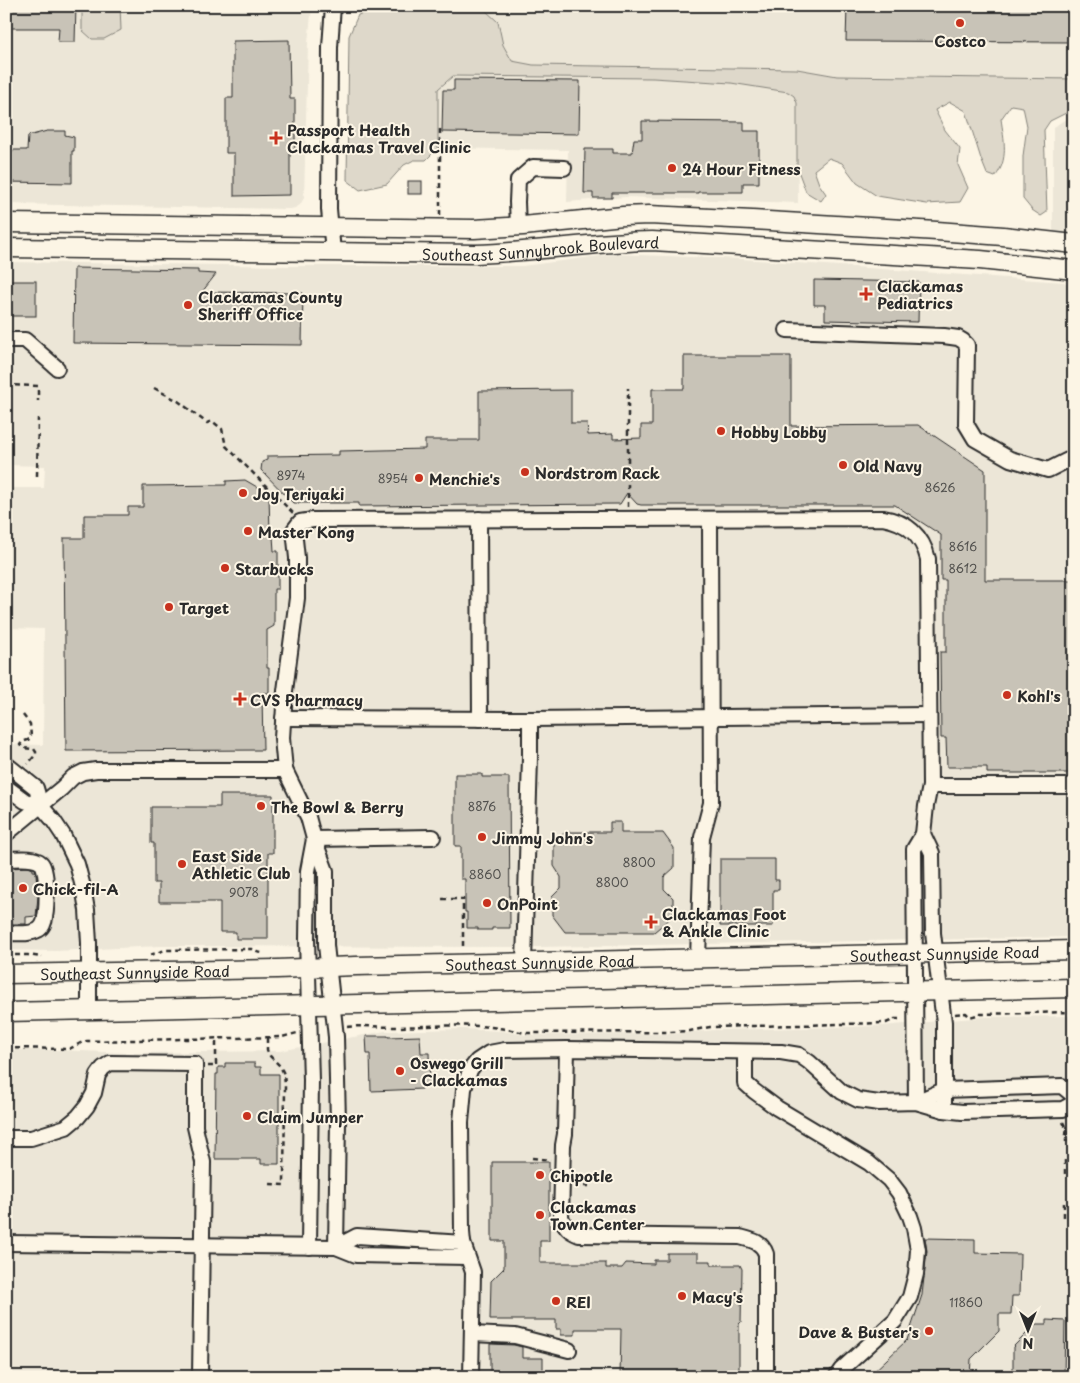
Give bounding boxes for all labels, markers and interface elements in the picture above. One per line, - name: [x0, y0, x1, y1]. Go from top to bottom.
- marker: Costco: [954, 17, 966, 29]
- place label: Costco: [934, 29, 986, 52]
- place label: Passport Health Clackamas Travel Clinic: [287, 118, 471, 158]
- marker: Passport Health Clackamas Travel Clinic: [269, 131, 283, 145]
- place label: 24 Hour Fitness: [682, 157, 801, 180]
- marker: 24 Hour Fitness: [666, 162, 678, 174]
- street label: Southeast Sunnybrook Boulevard: [422, 229, 660, 266]
- place label: Clackamas Pediatrics: [877, 274, 963, 314]
- place label: Clackamas County Sheriff Office: [198, 285, 343, 325]
- marker: Clackamas Pediatrics: [859, 287, 873, 301]
- marker: Clackamas County Sheriff Office: [182, 299, 194, 311]
- place label: Hobby Lobby: [731, 420, 827, 443]
- marker: Hobby Lobby: [715, 425, 727, 437]
- place label: Old Navy: [853, 454, 922, 477]
- marker: Old Navy: [837, 459, 849, 471]
- place label: Nordstrom Rack: [535, 461, 660, 484]
- house number: 8974: [277, 466, 305, 484]
- marker: Nordstrom Rack: [519, 466, 531, 478]
- place label: Menchie's: [429, 467, 500, 490]
- house number: 8954: [378, 469, 408, 487]
- marker: Menchie's: [413, 472, 425, 484]
- house number: 8626: [925, 478, 956, 496]
- place label: Joy Teriyaki: [253, 482, 344, 505]
- marker: Joy Teriyaki: [237, 487, 249, 499]
- place label: Master Kong: [258, 520, 355, 543]
- marker: Master Kong: [242, 525, 254, 537]
- house number: 8616: [949, 537, 977, 555]
- place label: Starbucks: [235, 557, 314, 580]
- house number: 8612: [948, 559, 978, 577]
- marker: Starbucks: [219, 562, 231, 574]
- place label: Target: [179, 596, 229, 619]
- marker: Target: [163, 601, 175, 613]
- place label: Kohl's: [1017, 684, 1061, 707]
- place label: CVS Pharmacy: [250, 688, 363, 711]
- marker: Kohl's: [1001, 689, 1013, 701]
- marker: CVS Pharmacy: [234, 693, 246, 705]
- place label: The Bowl & Berry: [271, 795, 404, 818]
- house number: 8876: [468, 797, 496, 815]
- marker: The Bowl & Berry: [255, 800, 267, 812]
- place label: Jimmy John's: [492, 826, 593, 849]
- marker: Jimmy John's: [476, 831, 488, 843]
- place label: East Side Athletic Club: [191, 844, 291, 884]
- house number: 8800: [622, 853, 656, 871]
- marker: East Side Athletic Club: [176, 858, 188, 870]
- house number: 8860: [469, 865, 501, 883]
- house number: 8800: [595, 873, 629, 891]
- place label: Chick-fil-A: [33, 877, 119, 900]
- marker: Chick-fil-A: [17, 882, 29, 894]
- house number: 9078: [229, 883, 259, 901]
- place label: OnPoint: [497, 892, 558, 915]
- marker: OnPoint: [481, 897, 493, 909]
- place label: Clackamas Foot & Ankle Clinic: [662, 902, 787, 942]
- marker: Clackamas Foot & Ankle Clinic: [644, 915, 658, 929]
- street label: Southeast Sunnyside Road: [850, 939, 1040, 966]
- street label: Southeast Sunnyside Road: [445, 948, 635, 976]
- street label: Southeast Sunnyside Road: [40, 958, 230, 985]
- place label: Oswego Grill - Clackamas: [410, 1051, 507, 1091]
- marker: Oswego Grill - Clackamas: [394, 1065, 406, 1077]
- place label: Claim Jumper: [257, 1105, 364, 1128]
- marker: Claim Jumper: [241, 1110, 253, 1122]
- place label: Chipotle: [550, 1164, 614, 1187]
- marker: Chipotle: [534, 1169, 546, 1181]
- place label: Clackamas Town Center: [550, 1195, 645, 1235]
- marker: Clackamas Town Center: [534, 1209, 546, 1221]
- place label: Macy's: [692, 1285, 743, 1308]
- place label: REI: [566, 1290, 591, 1313]
- marker: Macy's: [676, 1290, 688, 1302]
- house number: 11860: [949, 1293, 983, 1311]
- marker: REI: [550, 1295, 562, 1307]
- north arrow: [1002, 1306, 1052, 1356]
- place label: Dave & Buster's: [798, 1320, 919, 1343]
- marker: Dave & Buster's: [923, 1325, 935, 1337]
- text: N: [1022, 1333, 1034, 1354]

